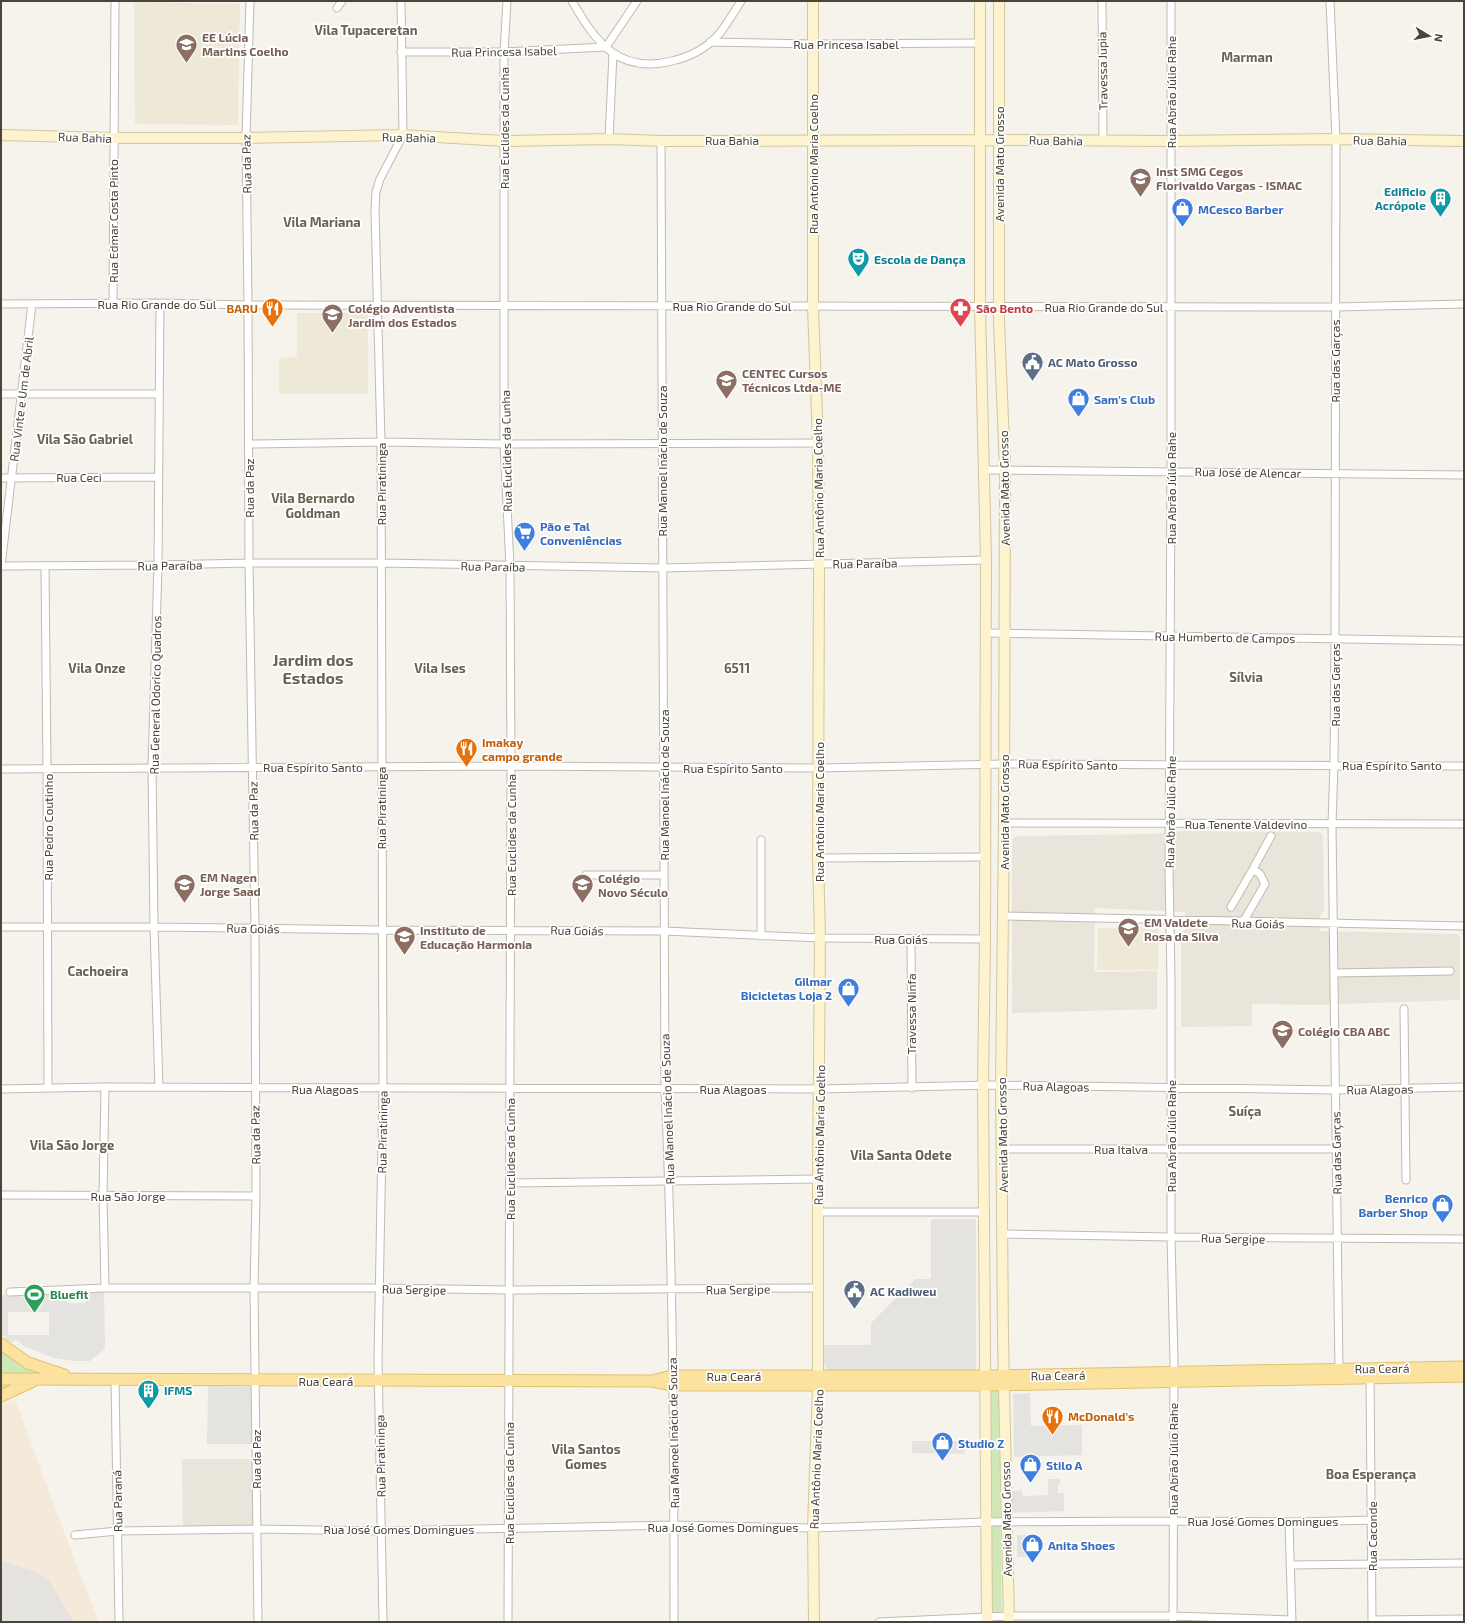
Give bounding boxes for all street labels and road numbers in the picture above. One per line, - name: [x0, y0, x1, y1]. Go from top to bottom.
- street label: Travessa Jupia: [1094, 32, 1110, 110]
- street label: Rua Abrão Júlio Rahe: [1164, 36, 1178, 148]
- street label: Rua Princesa Isabel: [793, 37, 899, 51]
- street label: Rua Princesa Isabel: [451, 43, 557, 59]
- street label: Rua Euclides da Cunha: [497, 67, 511, 189]
- street label: Rua Antônio Maria Coelho: [806, 94, 820, 234]
- street label: Avenida Mato Grosso: [992, 106, 1006, 222]
- street label: Rua Bahia: [58, 129, 112, 145]
- street label: Rua Bahia: [382, 130, 436, 144]
- street label: Rua Bahia: [705, 133, 759, 147]
- street label: Rua Bahia: [1029, 133, 1083, 147]
- street label: Rua Bahia: [1353, 133, 1407, 147]
- street label: Rua da Paz: [238, 134, 254, 194]
- street label: Rua Edmar Costa Pinto: [106, 159, 120, 283]
- street label: Rua Rio Grande do Sul: [98, 297, 217, 311]
- street label: Rua Rio Grande do Sul: [673, 299, 792, 313]
- street label: Rua Rio Grande do Sul: [1045, 300, 1164, 314]
- street label: Rua das Garças: [1328, 319, 1343, 403]
- street label: Rua Vinte e Um de Abril: [6, 335, 36, 462]
- street label: Rua Manoel Inácio de Souza: [655, 386, 669, 536]
- street label: Rua Euclides da Cunha: [498, 390, 514, 512]
- street label: Rua Antônio Maria Coelho: [810, 418, 826, 558]
- street label: Avenida Mato Grosso: [996, 430, 1012, 546]
- street label: Rua Abrão Júlio Rahe: [1164, 432, 1178, 544]
- street label: Rua Piratininga: [374, 443, 388, 525]
- street label: Rua da Paz: [242, 458, 256, 518]
- street label: Rua José de Alencar: [1194, 464, 1302, 480]
- street label: Rua Ceci: [56, 470, 102, 484]
- street label: Rua Paraíba: [832, 555, 898, 571]
- street label: Rua Paraíba: [137, 557, 203, 573]
- street label: Rua Paraíba: [460, 558, 526, 574]
- street label: Rua General Odorico Quadros: [147, 615, 164, 775]
- street label: Rua Humberto de Campos: [1154, 629, 1296, 645]
- street label: Rua das Garças: [1328, 643, 1343, 727]
- street label: Rua Manoel Inácio de Souza: [657, 710, 671, 860]
- street label: Rua Antônio Maria Coelho: [812, 742, 826, 882]
- street label: Avenida Mato Grosso: [997, 754, 1011, 870]
- street label: Rua Espírito Santo: [1018, 756, 1118, 772]
- street label: Rua Abrão Júlio Rahe: [1162, 756, 1178, 868]
- street label: Rua Espírito Santo: [1342, 758, 1442, 772]
- street label: Rua Espírito Santo: [263, 760, 363, 774]
- street label: Rua Espírito Santo: [683, 761, 783, 775]
- street label: Rua Piratininga: [374, 767, 388, 849]
- street label: Rua Pedro Coutinho: [41, 773, 55, 880]
- street label: Rua Euclides da Cunha: [504, 774, 518, 896]
- street label: Rua da Paz: [245, 781, 261, 841]
- street label: Rua Tenente Valdevino: [1185, 817, 1307, 831]
- street label: Rua Goiás: [1231, 916, 1285, 930]
- street label: Rua Goiás: [226, 921, 280, 935]
- street label: Rua Goiás: [550, 923, 604, 937]
- street label: Rua Goiás: [874, 932, 928, 946]
- street label: Travessa Ninfa: [904, 973, 918, 1055]
- street label: Rua Manoel Inácio de Souza: [657, 1033, 677, 1185]
- street label: Rua Antônio Maria Coelho: [811, 1065, 827, 1205]
- street label: Avenida Mato Grosso: [994, 1077, 1010, 1193]
- street label: Rua Alagoas: [1022, 1078, 1090, 1094]
- street label: Rua Abrão Júlio Rahe: [1164, 1080, 1178, 1192]
- street label: Rua Alagoas: [1346, 1081, 1414, 1097]
- street label: Rua Alagoas: [292, 1082, 359, 1096]
- street label: Rua Alagoas: [700, 1082, 767, 1096]
- street label: Rua Piratininga: [374, 1091, 390, 1173]
- street label: Rua Euclides da Cunha: [503, 1098, 517, 1220]
- street label: Rua da Paz: [247, 1105, 263, 1165]
- street label: Rua das Garças: [1328, 1111, 1345, 1195]
- street label: Rua Italva: [1094, 1142, 1148, 1156]
- street label: Rua São Jorge: [91, 1189, 165, 1203]
- street label: Rua Sergipe: [1201, 1230, 1265, 1246]
- street label: Rua Sergipe: [382, 1281, 446, 1297]
- street label: Rua Sergipe: [706, 1281, 770, 1297]
- street label: Rua Manoel Inácio de Souza: [665, 1357, 681, 1509]
- street label: Rua Ceará: [1354, 1361, 1410, 1375]
- street label: Rua Ceará: [1030, 1368, 1086, 1382]
- street label: Rua Ceará: [707, 1369, 761, 1383]
- street label: Rua Ceará: [299, 1374, 353, 1388]
- street label: Rua Antônio Maria Coelho: [807, 1389, 825, 1529]
- street label: Rua Abrão Júlio Rahe: [1166, 1403, 1180, 1515]
- street label: Rua Piratininga: [372, 1415, 388, 1497]
- street label: Rua Euclides da Cunha: [502, 1422, 516, 1544]
- street label: Rua da Paz: [249, 1429, 263, 1489]
- street label: Avenida Mato Grosso: [998, 1461, 1014, 1577]
- street label: Rua Paraná: [109, 1470, 125, 1532]
- street label: Rua Caconde: [1365, 1501, 1379, 1571]
- street label: Rua José Gomes Domingues: [1188, 1514, 1338, 1528]
- street label: Rua José Gomes Domingues: [648, 1520, 798, 1534]
- street label: Rua José Gomes Domingues: [324, 1522, 474, 1536]

